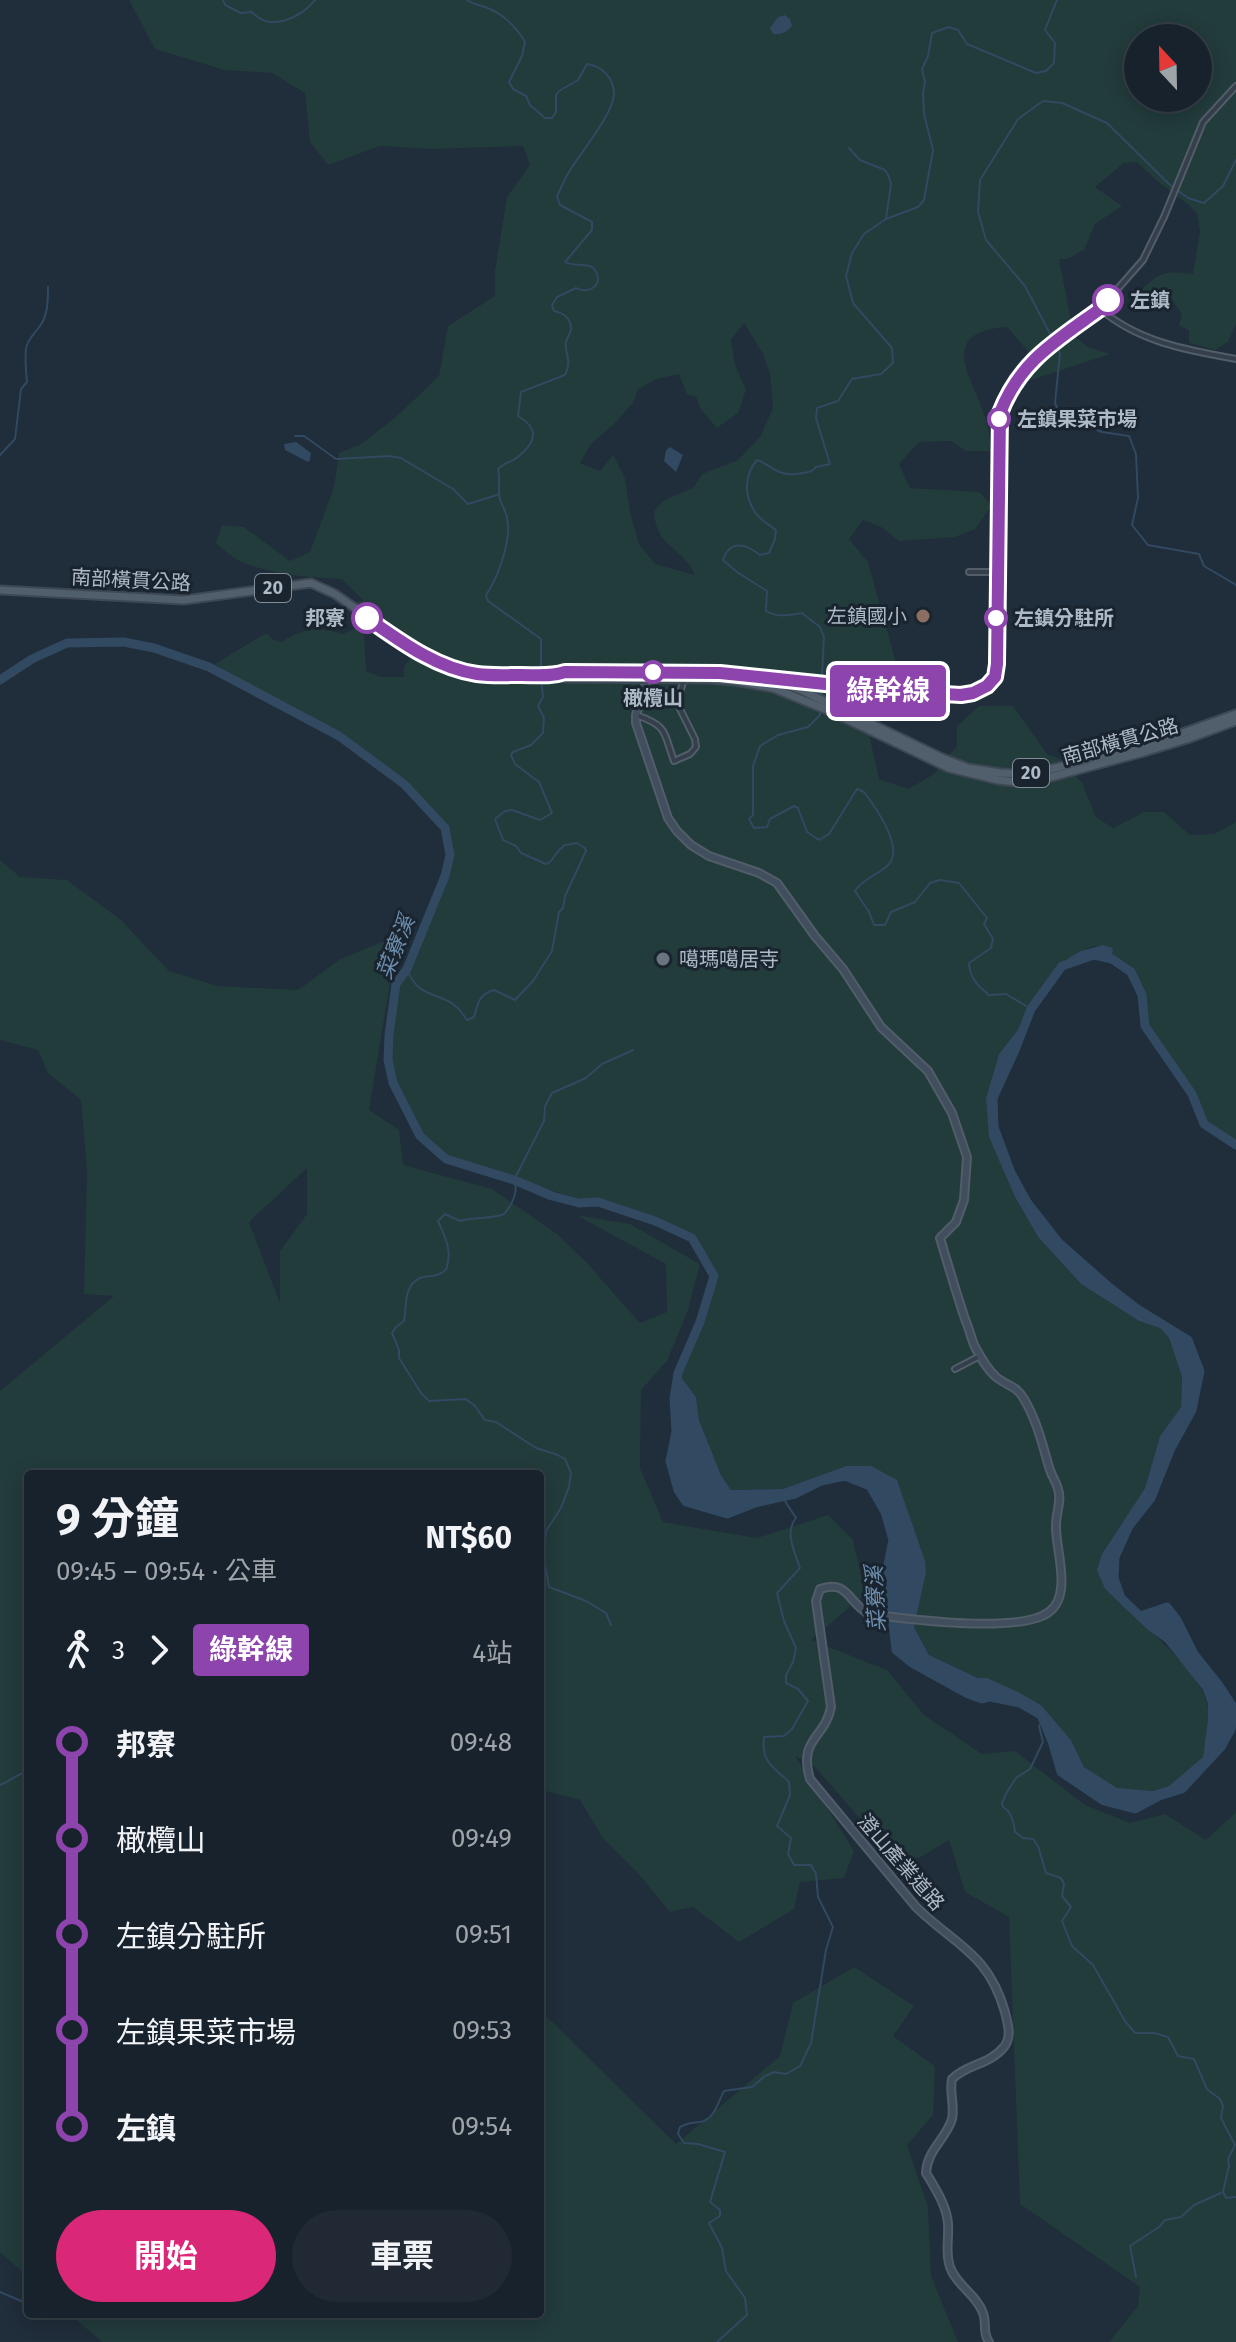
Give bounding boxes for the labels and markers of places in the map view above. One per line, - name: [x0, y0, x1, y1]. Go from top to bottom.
- marker: 左鎮: [1093, 285, 1123, 315]
- place label: 左鎮: [1130, 288, 1170, 312]
- place label: 左鎮果菜市場: [1017, 407, 1137, 431]
- marker: 左鎮果菜市場: [988, 408, 1010, 430]
- marker: 邦寮: [352, 603, 382, 633]
- place label: 左鎮國小: [827, 604, 907, 628]
- place label: 邦寮: [305, 606, 345, 630]
- place label: 左鎮分駐所: [1014, 606, 1114, 630]
- marker: 左鎮國小: [914, 607, 932, 625]
- marker: 左鎮分駐所: [985, 607, 1007, 629]
- marker: 橄欖山: [642, 661, 664, 683]
- place label: 橄欖山: [623, 686, 683, 710]
- place label: 噶瑪噶居寺: [679, 947, 779, 971]
- marker: 噶瑪噶居寺: [654, 950, 672, 968]

